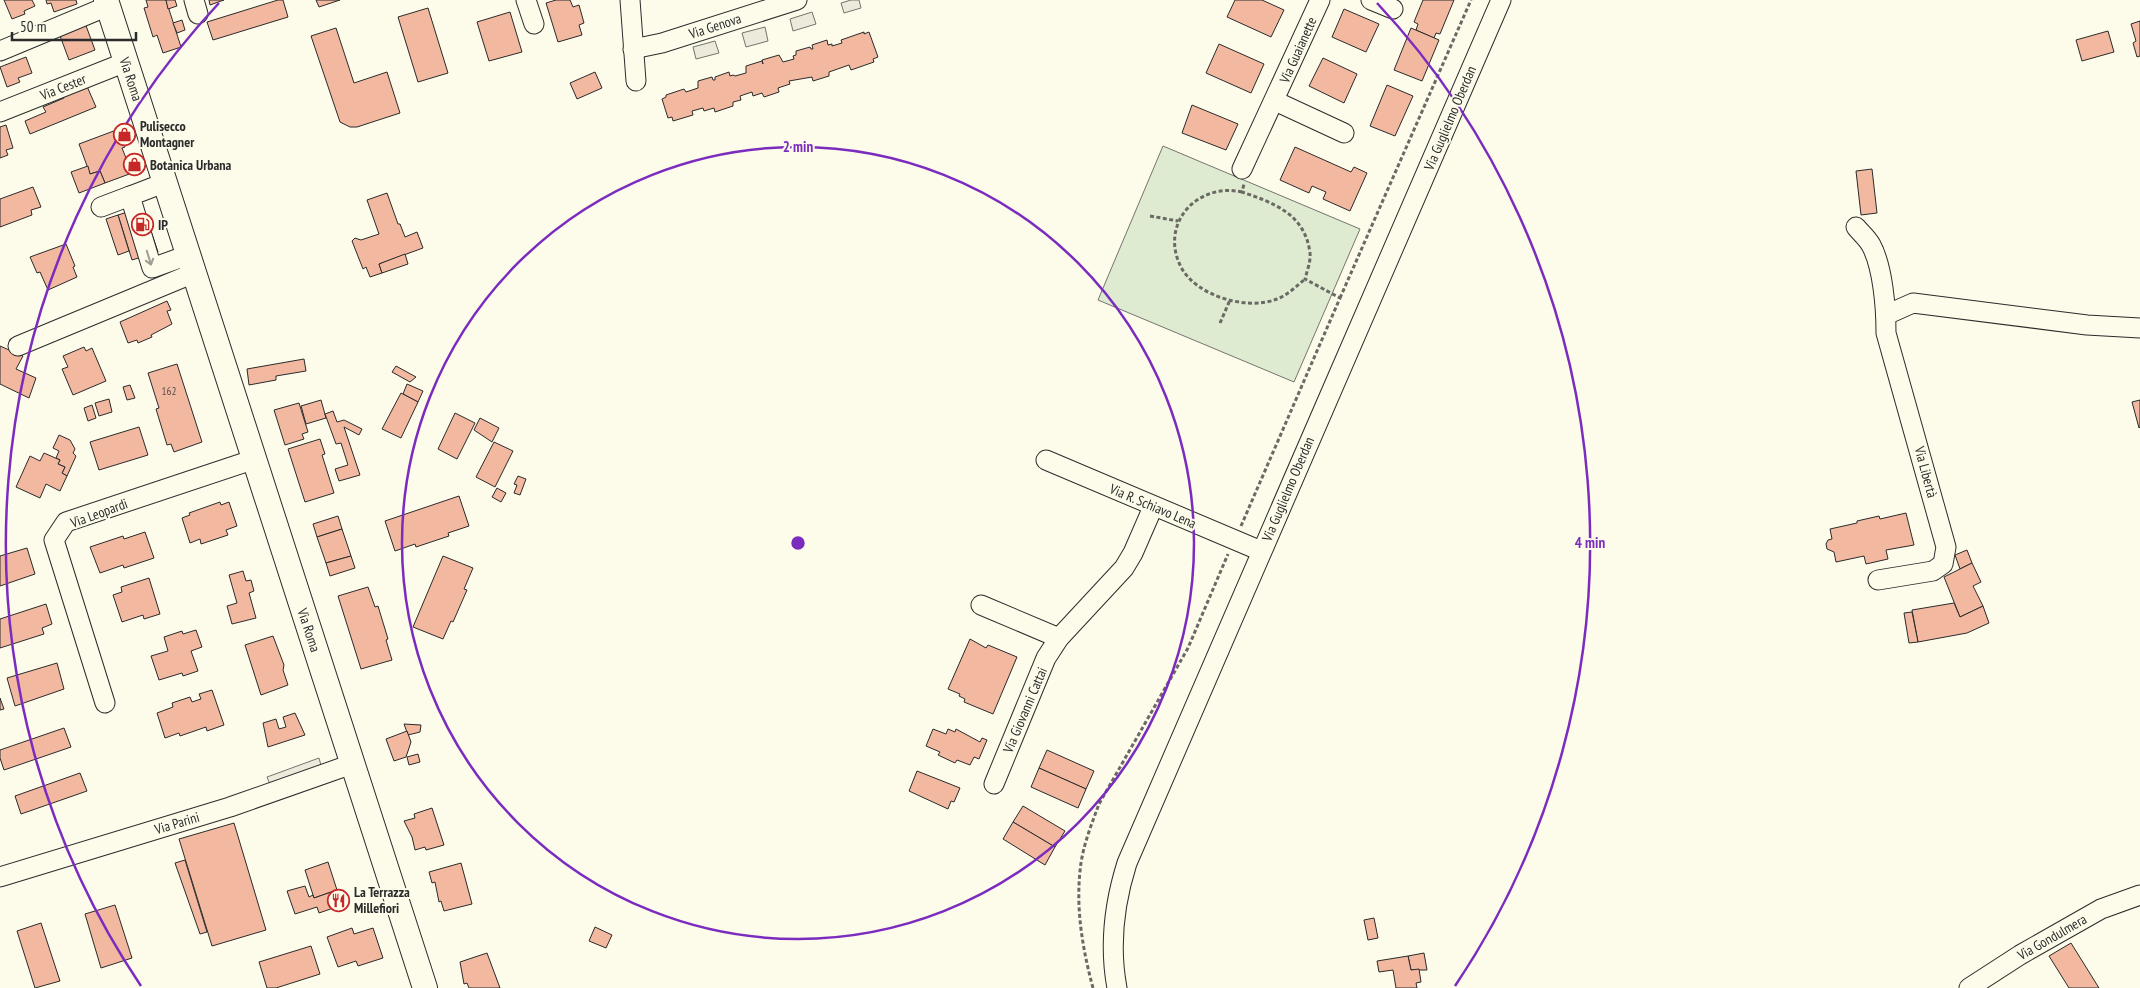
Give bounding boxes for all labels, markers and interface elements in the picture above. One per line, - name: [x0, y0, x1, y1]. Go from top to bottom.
- street label: Via Genova: [686, 9, 743, 43]
- scale bar: [12, 10, 136, 42]
- street label: Via Guaianette: [1275, 14, 1321, 87]
- text: 50 m: [20, 17, 46, 36]
- street label: Via Roma: [115, 54, 147, 103]
- street label: Via Guglielmo Oberdan: [1419, 63, 1480, 174]
- street label: Via Cester: [36, 70, 89, 105]
- place label: Pulisecco Montagner: [140, 117, 195, 151]
- shop icon: Pulisecco Montagner: [112, 122, 136, 146]
- text: 2 min: [783, 137, 813, 156]
- shop icon: Botanica Urbana: [122, 153, 146, 177]
- place label: Botanica Urbana: [150, 156, 232, 174]
- fuel station icon: IP: [130, 213, 154, 237]
- place label: IP: [158, 216, 168, 234]
- one-way arrow: [145, 250, 155, 266]
- house number: 162: [162, 384, 176, 398]
- street label: Via Guglielmo Oberdan: [1257, 434, 1318, 545]
- street label: Via Libertà: [1910, 443, 1941, 500]
- street label: Via R. Schiavo Lena: [1106, 479, 1199, 532]
- street label: Via Leopardi: [67, 494, 130, 532]
- text: 4 min: [1575, 533, 1605, 552]
- centre of rings: [789, 534, 807, 552]
- street label: Via Roma: [293, 605, 325, 654]
- street label: Via Giovanni Cattai: [998, 664, 1051, 757]
- street label: Via Parini: [152, 808, 201, 839]
- place label: La Terrazza Millefiori: [354, 883, 410, 917]
- restaurant icon: La Terrazza Millefiori: [326, 888, 350, 912]
- street label: Via Gondulmera: [2013, 910, 2090, 965]

